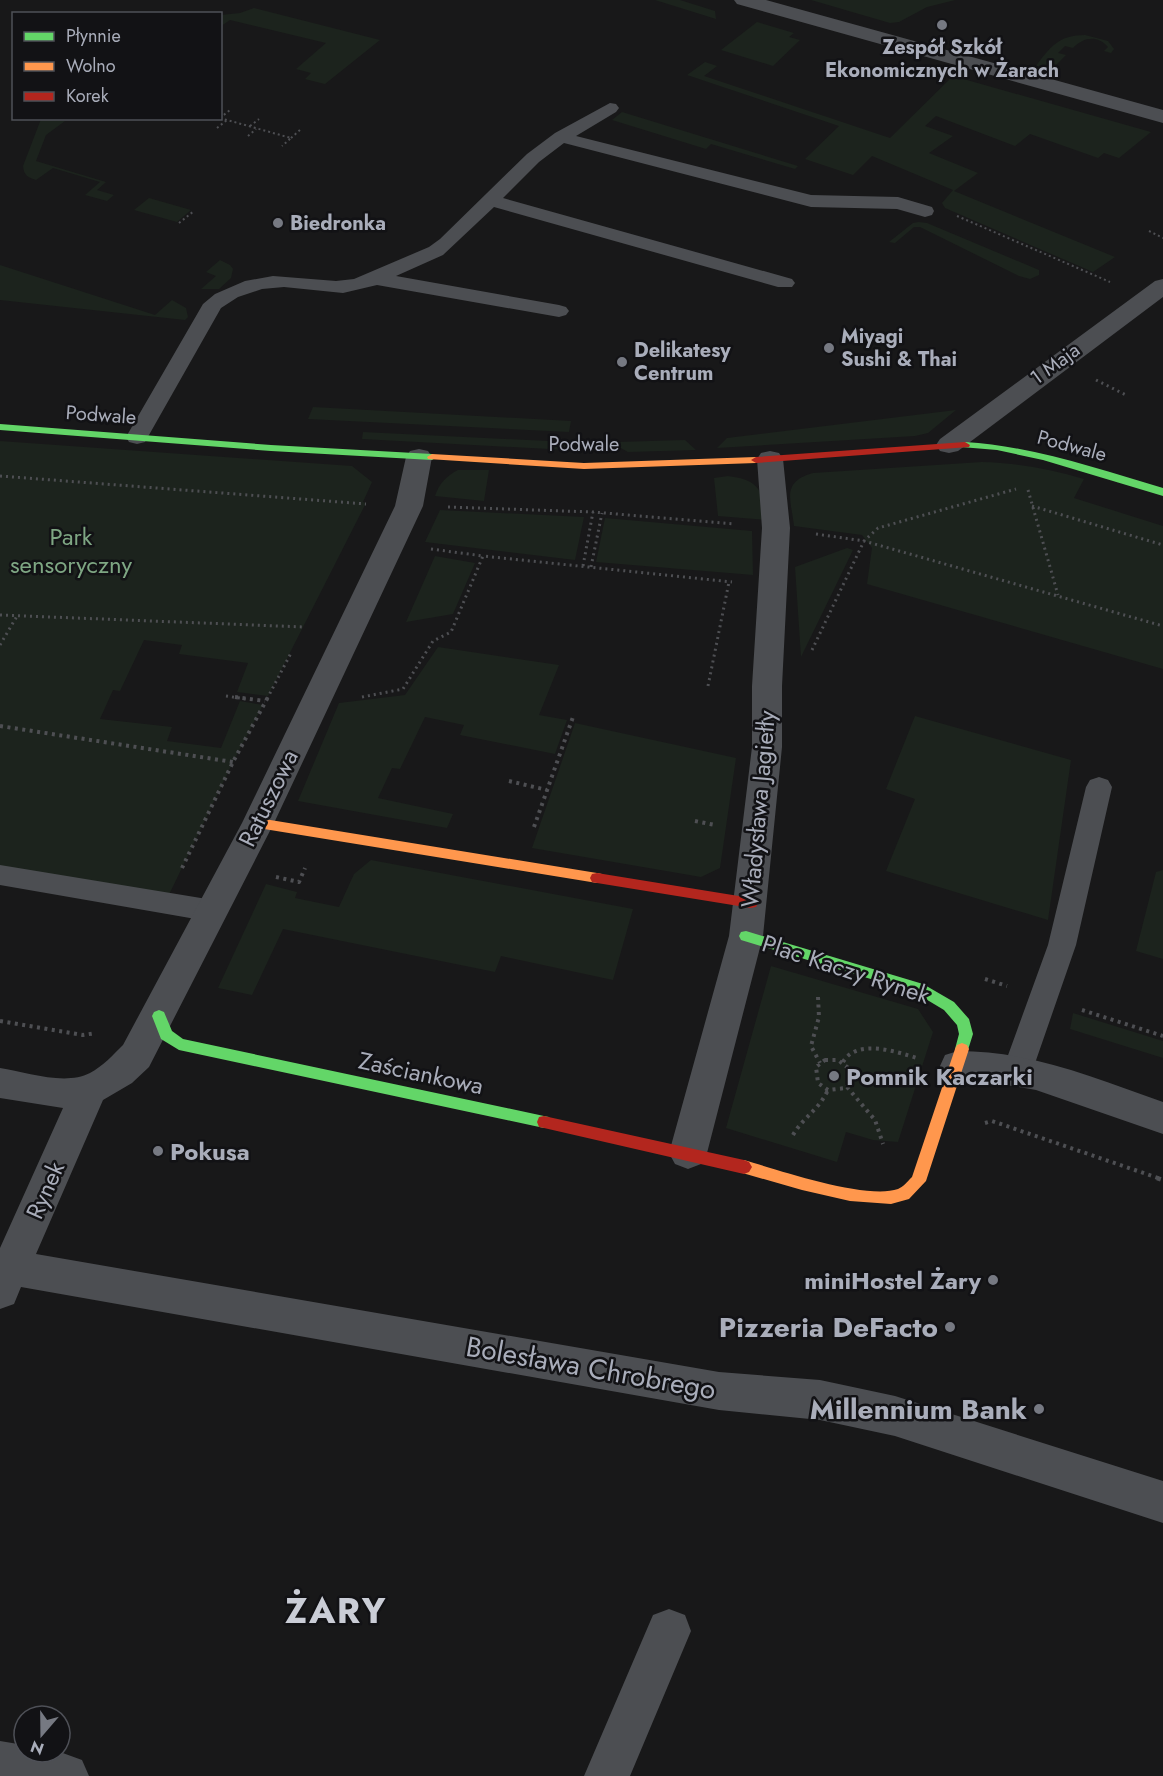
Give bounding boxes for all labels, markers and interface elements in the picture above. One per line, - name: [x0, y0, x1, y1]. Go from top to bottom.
- legend: [12, 12, 222, 120]
- marker: Zespół Szkół Ekonomicznych w Żarach: [935, 18, 949, 32]
- text: Płynnie: [66, 23, 121, 49]
- place label: Zespół Szkół Ekonomicznych w Żarach: [825, 33, 1059, 85]
- text: Wolno: [66, 53, 116, 79]
- text: Korek: [66, 83, 109, 109]
- place label: Biedronka: [290, 209, 386, 238]
- marker: Biedronka: [271, 216, 285, 230]
- place label: Miyagi Sushi & Thai: [841, 322, 957, 374]
- place label: Delikatesy Centrum: [634, 336, 731, 388]
- street label: 1 Maja: [1024, 336, 1086, 392]
- marker: Miyagi Sushi & Thai: [822, 341, 836, 355]
- marker: Delikatesy Centrum: [615, 355, 629, 369]
- street label: Podwale: [65, 398, 137, 432]
- street label: Podwale: [1034, 423, 1110, 469]
- street label: Podwale: [549, 430, 619, 459]
- park label: Park sensoryczny: [10, 519, 132, 582]
- street label: Władysława Jagiełły: [732, 708, 784, 909]
- street label: Ratuszowa: [229, 743, 307, 853]
- street label: Plac Kaczy Rynek: [758, 925, 935, 1013]
- street label: Zaściankowa: [355, 1043, 487, 1103]
- place label: Pomnik Kaczarki: [846, 1059, 1033, 1094]
- marker: Pomnik Kaczarki: [827, 1069, 841, 1083]
- place label: Pokusa: [170, 1134, 250, 1169]
- marker: Pokusa: [151, 1144, 165, 1158]
- street label: Rynek: [17, 1155, 73, 1224]
- place label: miniHostel Żary: [804, 1263, 981, 1298]
- marker: miniHostel Żary: [986, 1273, 1000, 1287]
- place label: Pizzeria DeFacto: [719, 1307, 938, 1348]
- marker: Pizzeria DeFacto: [943, 1320, 957, 1334]
- street label: Bolesława Chrobrego: [463, 1326, 719, 1410]
- place label: Millennium Bank: [810, 1389, 1027, 1430]
- marker: Millennium Bank: [1032, 1402, 1046, 1416]
- district label: ŻARY: [285, 1584, 387, 1636]
- north arrow: [12, 1704, 72, 1764]
- text: N: [27, 1735, 47, 1761]

